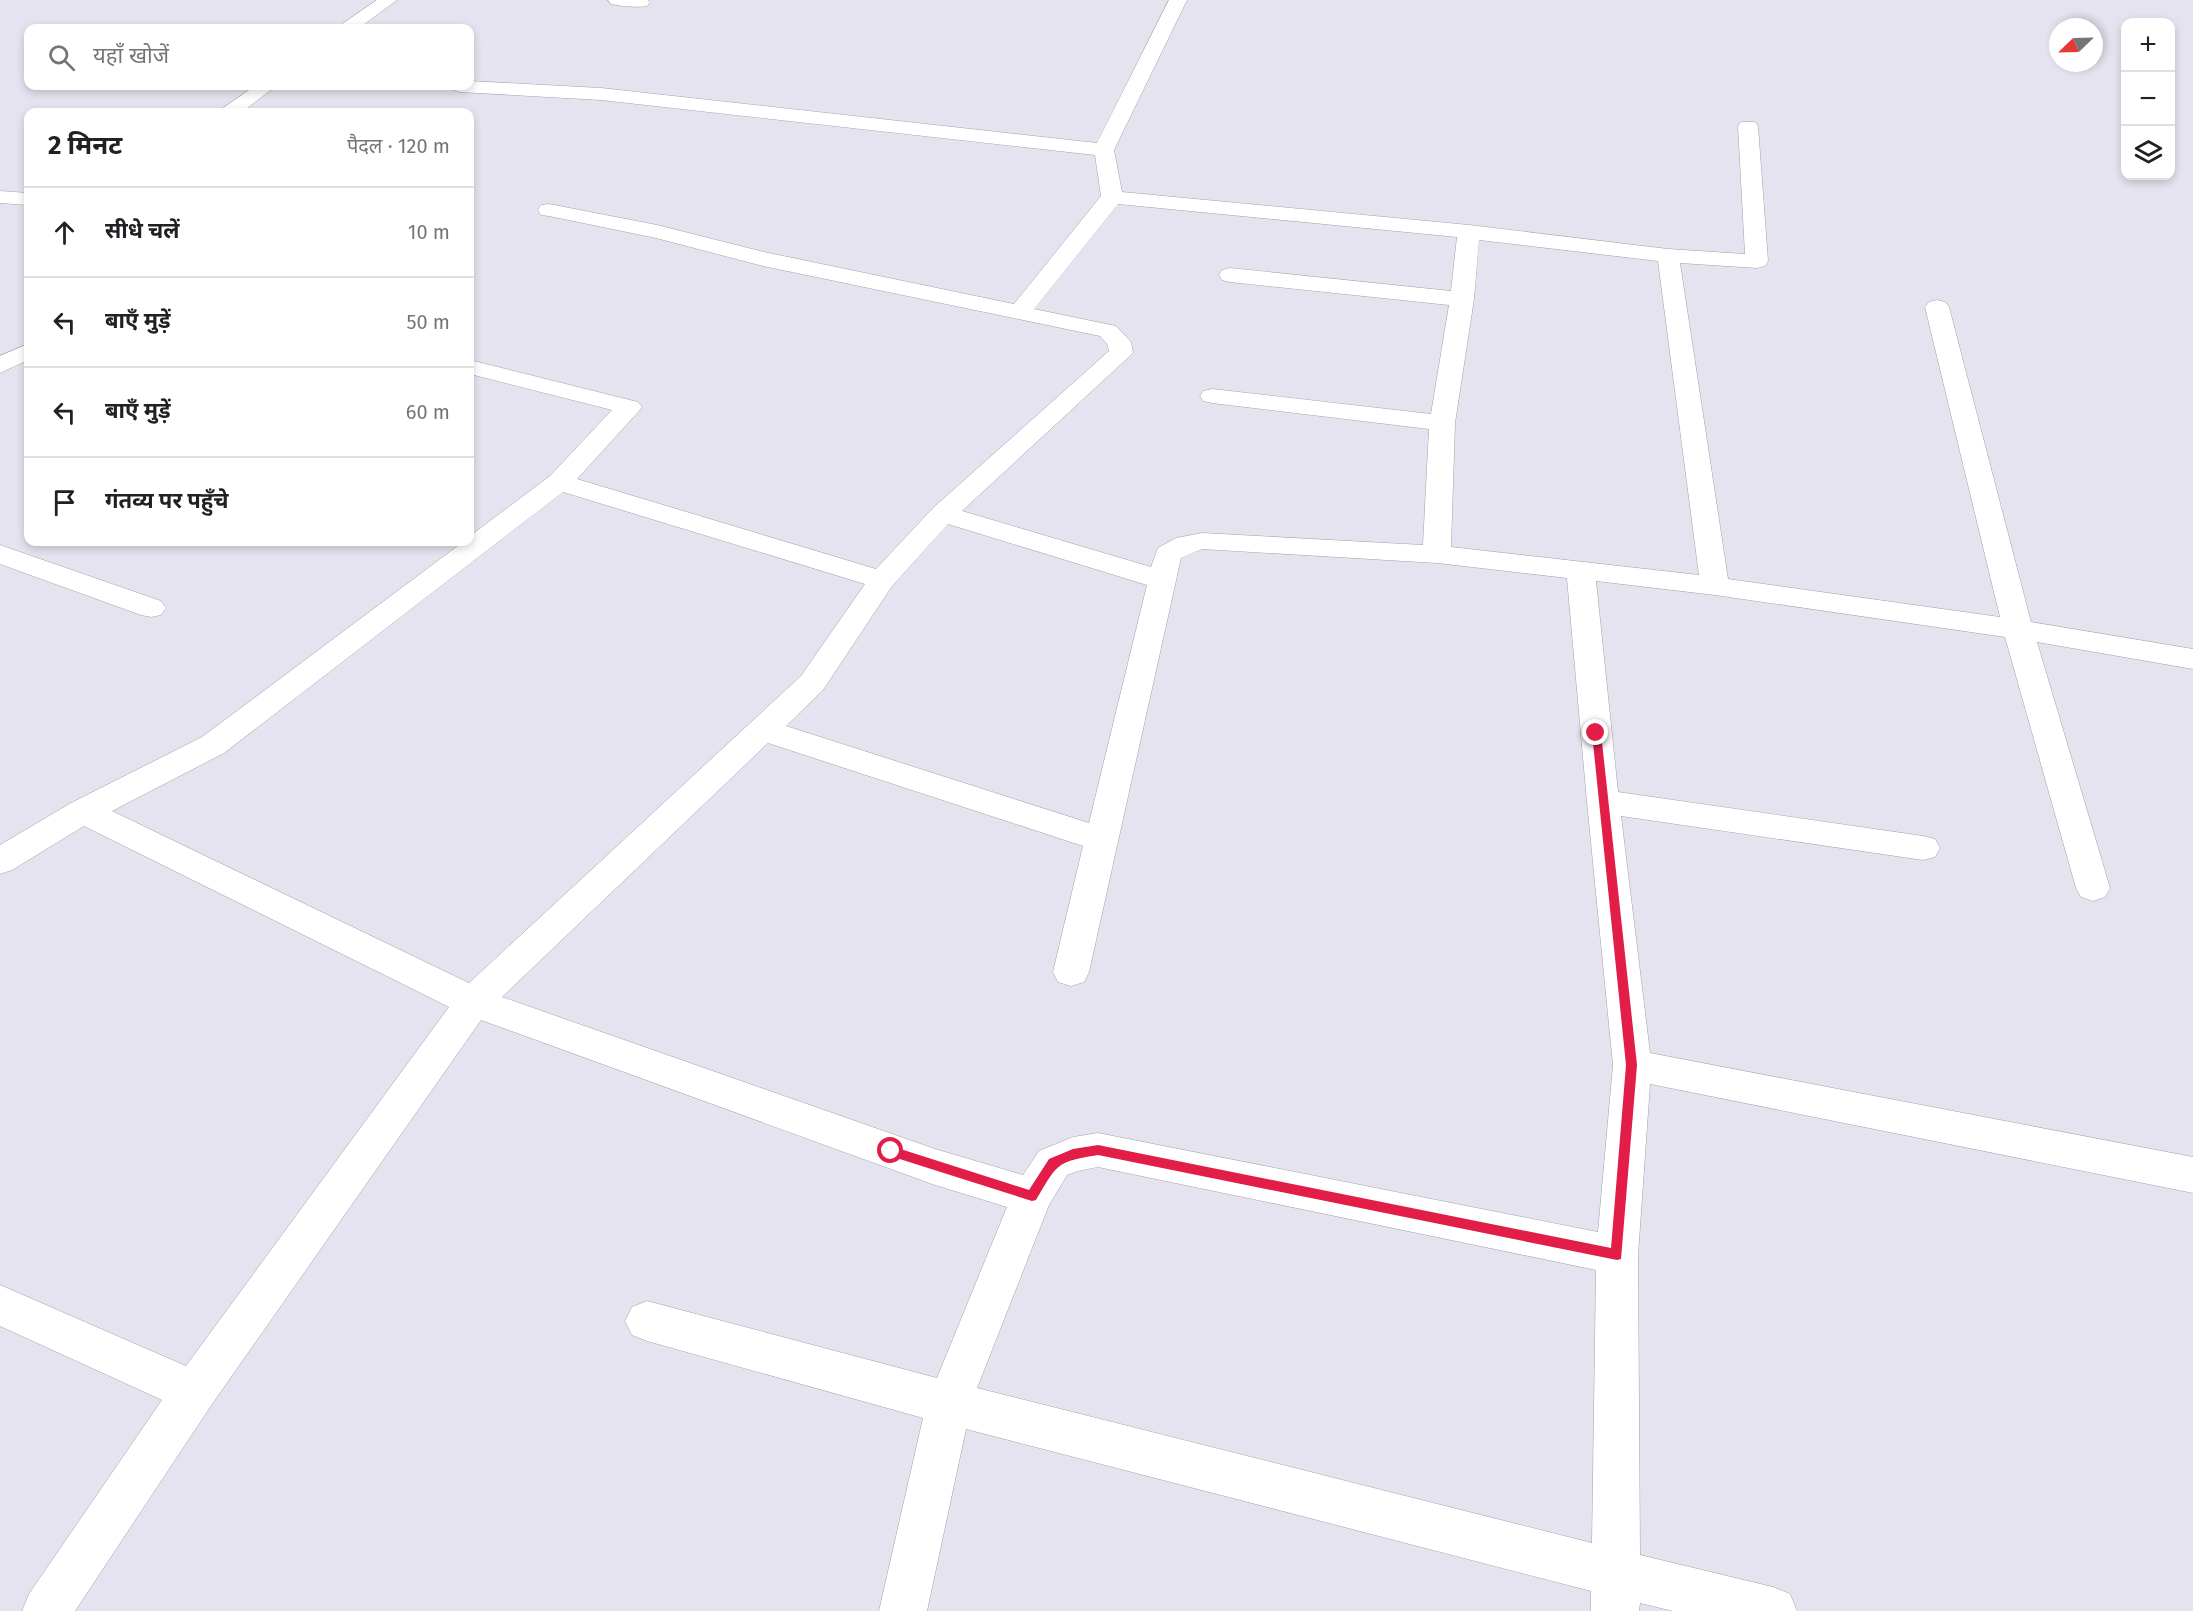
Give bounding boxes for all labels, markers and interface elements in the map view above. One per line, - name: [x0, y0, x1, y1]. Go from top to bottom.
- north arrow: [2049, 18, 2103, 72]
- map controls: [2121, 18, 2175, 180]
- button: +: [2121, 18, 2175, 72]
- search box: [24, 24, 474, 90]
- icon: search: [45, 41, 78, 74]
- text: यहाँ खोजें: [93, 42, 169, 69]
- button: −: [2121, 72, 2175, 126]
- button: layers: [2121, 126, 2175, 180]
- text: 2 मिनट: [48, 130, 122, 161]
- text: पैदल · 120 m: [347, 134, 450, 158]
- icon: ahead: [48, 216, 81, 249]
- text: सीधे चलें: [105, 217, 180, 244]
- text: 10 m: [408, 220, 450, 244]
- icon: left: [48, 306, 81, 339]
- text: बाएँ मुड़ें: [105, 307, 171, 334]
- text: 50 m: [406, 310, 450, 334]
- icon: left: [48, 396, 81, 429]
- text: बाएँ मुड़ें: [105, 397, 171, 424]
- text: 60 m: [406, 400, 450, 424]
- icon: arrive: [48, 486, 81, 519]
- text: गंतव्य पर पहुँचे: [105, 487, 229, 514]
- route end: [1582, 719, 1608, 745]
- route start: [877, 1137, 903, 1163]

